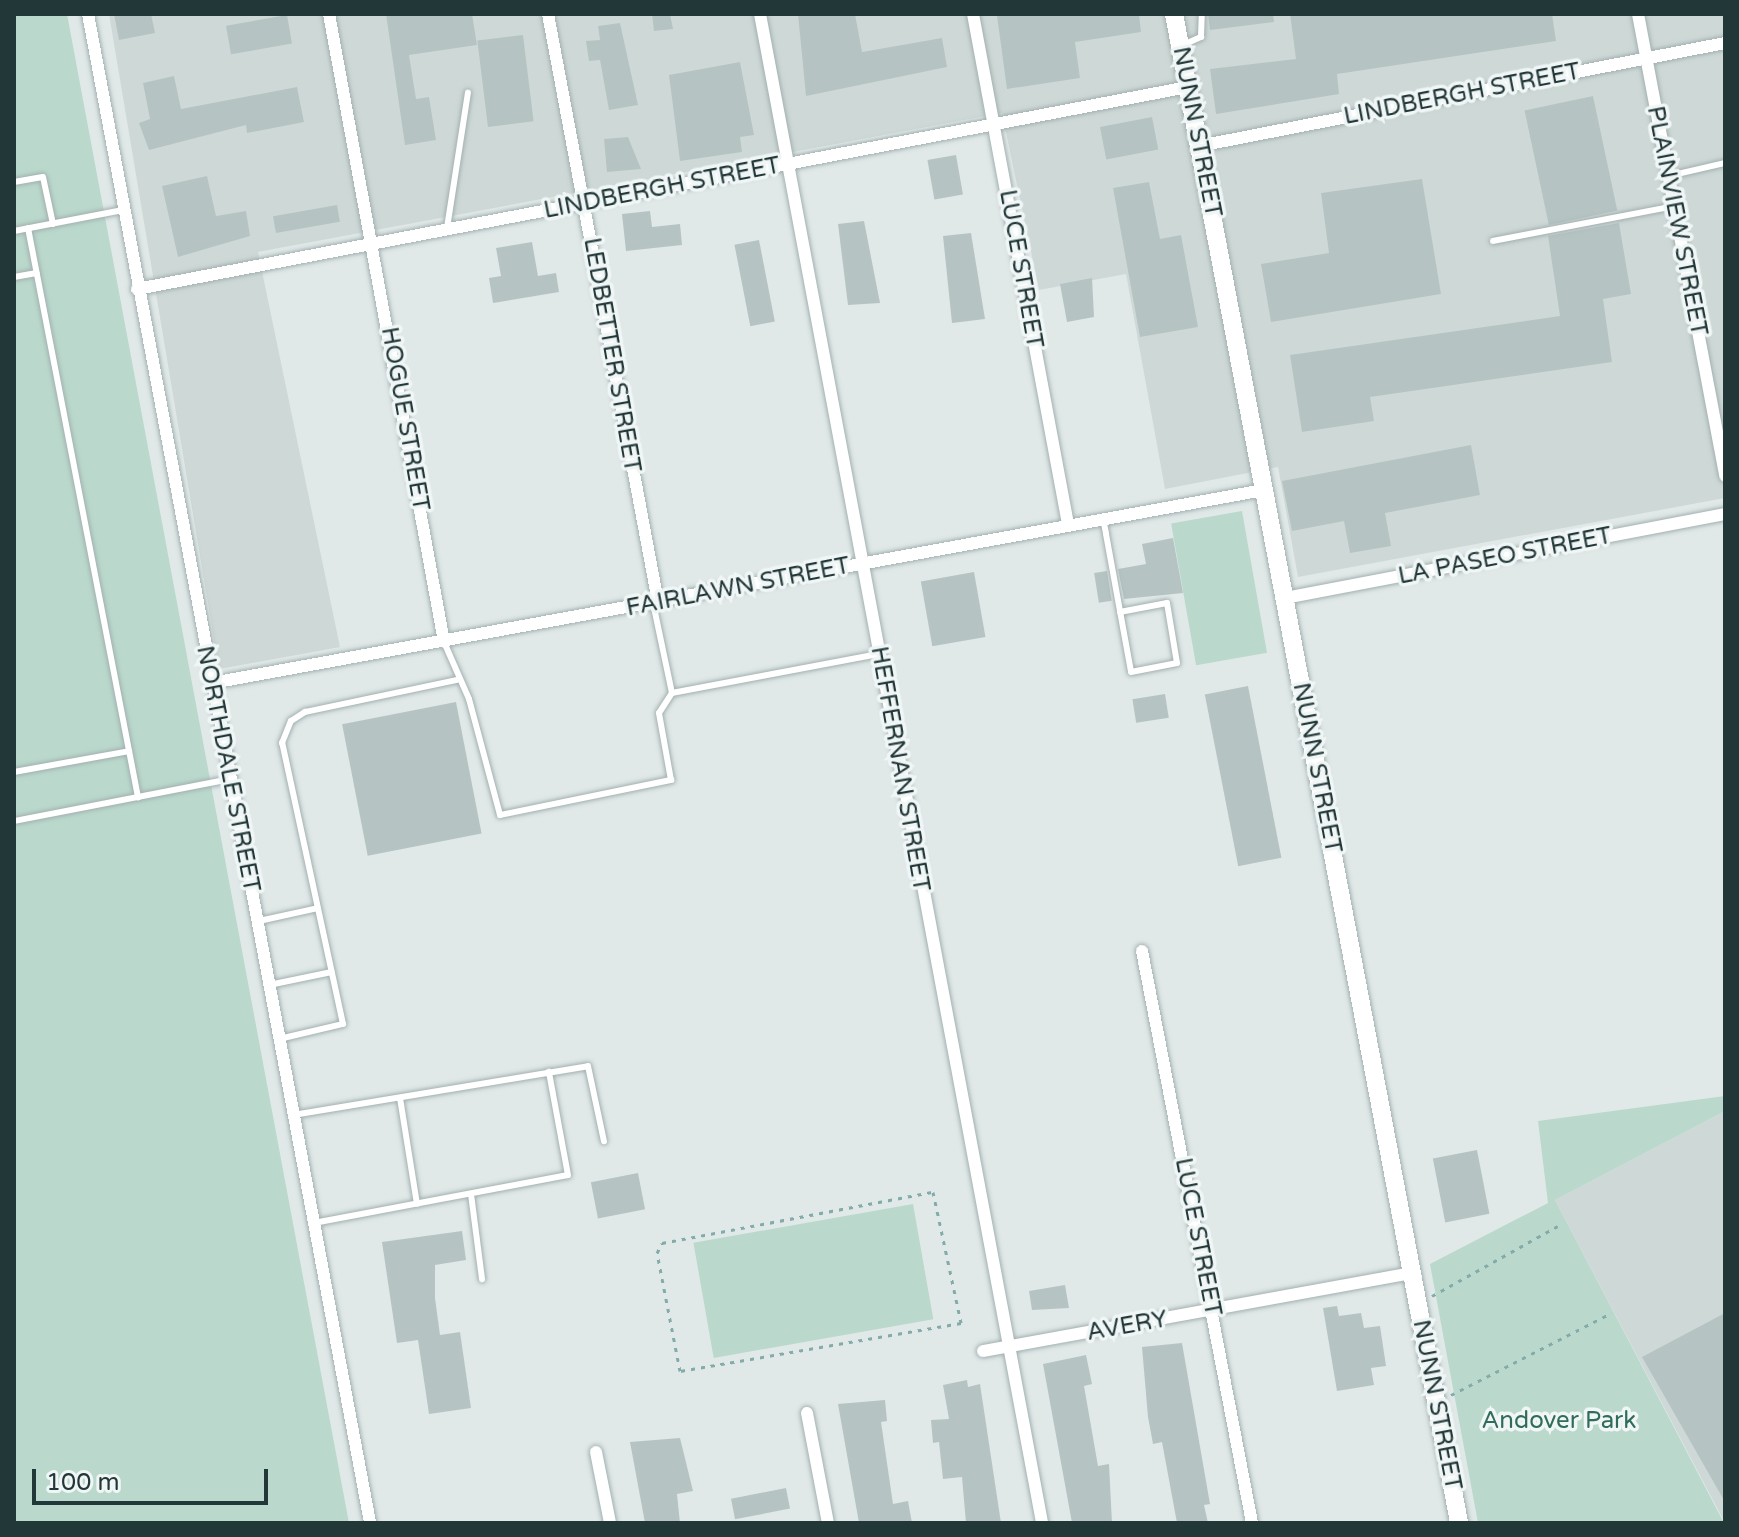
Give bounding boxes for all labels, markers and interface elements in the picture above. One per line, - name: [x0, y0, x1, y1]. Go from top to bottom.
- street label: NUNN STREET: [1166, 44, 1228, 220]
- street label: LINDBERGH STREET: [1341, 57, 1583, 131]
- street label: PLAINVIEW STREET: [1641, 104, 1713, 338]
- street label: LINDBERGH STREET: [541, 151, 783, 225]
- street label: LUCE STREET: [993, 187, 1049, 351]
- street label: LEDBETTER STREET: [577, 235, 647, 475]
- street label: HOGUE STREET: [375, 325, 435, 513]
- street label: LA PASEO STREET: [1396, 521, 1614, 591]
- street label: FAIRLAWN STREET: [624, 551, 852, 623]
- street label: NORTHDALE STREET: [190, 643, 266, 895]
- street label: HEFFERNAN STREET: [864, 644, 936, 894]
- street label: NUNN STREET: [1286, 680, 1348, 856]
- street label: LUCE STREET: [1169, 1155, 1227, 1319]
- street label: AVERY: [1084, 1305, 1170, 1347]
- street label: NUNN STREET: [1406, 1317, 1468, 1493]
- park label: Andover Park: [1482, 1407, 1636, 1435]
- scale bar: [36, 1453, 272, 1503]
- text: 100 m: [46, 1468, 120, 1497]

